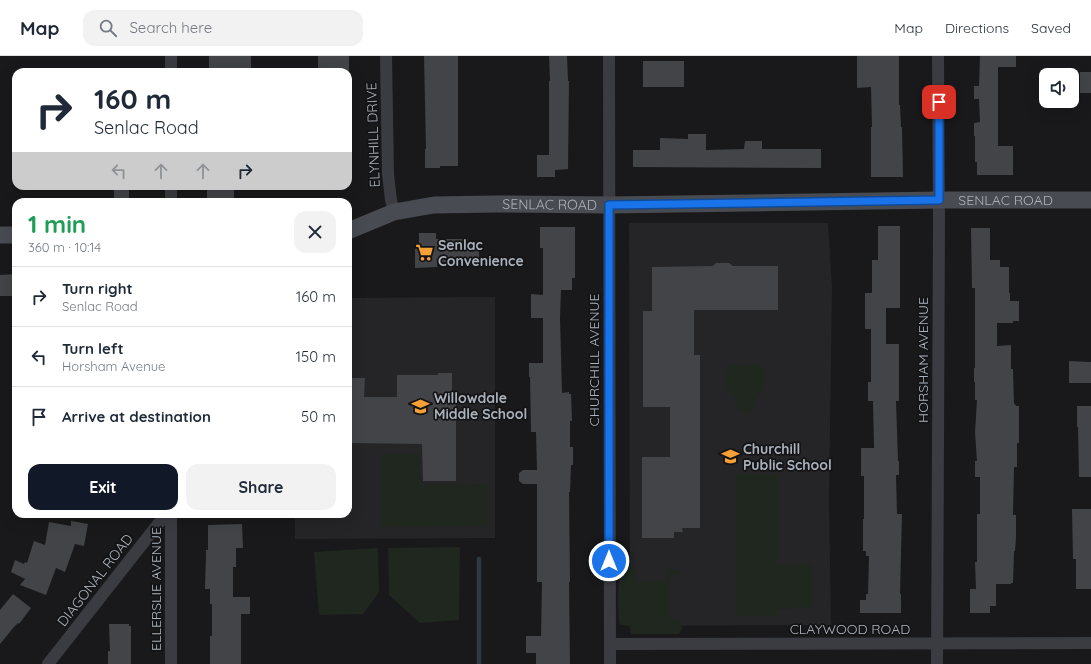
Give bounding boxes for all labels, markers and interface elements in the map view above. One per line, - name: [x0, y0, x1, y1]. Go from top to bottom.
- search box: [83, 10, 363, 46]
- text: Map: [20, 16, 59, 40]
- icon: search: [97, 17, 119, 39]
- text: Search here: [129, 18, 212, 37]
- text: Map: [894, 19, 923, 37]
- text: Directions: [945, 19, 1009, 37]
- text: Saved: [1031, 19, 1071, 37]
- map controls: [1039, 68, 1079, 108]
- button: sound: [1039, 68, 1079, 108]
- text: 160 m: [94, 81, 171, 116]
- street label: ELYNHILL DRIVE: [362, 82, 384, 188]
- icon: right: [28, 84, 80, 136]
- pin: [922, 85, 956, 119]
- icon: arrive: [928, 91, 950, 113]
- text: Senlac Road: [94, 116, 199, 139]
- icon: left: [108, 160, 130, 182]
- icon: ahead: [150, 160, 172, 182]
- icon: ahead: [192, 160, 214, 182]
- icon: right: [234, 160, 256, 182]
- street label: SENLAC ROAD: [958, 191, 1053, 209]
- street label: SENLAC ROAD: [502, 195, 597, 214]
- text: 1 min: [28, 209, 86, 239]
- button: close: [294, 211, 336, 253]
- place label: Senlac Convenience: [438, 236, 524, 270]
- text: 360 m · 10:14: [28, 239, 101, 255]
- supermarket icon: Senlac Convenience: [415, 243, 435, 263]
- text: Turn right: [62, 279, 133, 298]
- icon: right: [28, 286, 50, 308]
- text: 160 m: [296, 287, 336, 306]
- street label: CHURCHILL AVENUE: [585, 293, 603, 427]
- street label: HORSHAM AVENUE: [914, 297, 932, 423]
- text: Senlac Road: [62, 298, 138, 314]
- text: Turn left: [62, 339, 124, 358]
- icon: left: [28, 346, 50, 368]
- text: 150 m: [296, 347, 336, 366]
- text: Horsham Avenue: [62, 358, 165, 374]
- place label: Willowdale Middle School: [434, 389, 527, 423]
- school or university icon: Willowdale Middle School: [411, 396, 431, 416]
- icon: arrive: [28, 406, 50, 428]
- text: Arrive at destination: [62, 407, 211, 426]
- text: 50 m: [301, 407, 336, 426]
- place label: Churchill Public School: [743, 440, 832, 474]
- school or university icon: Churchill Public School: [720, 447, 740, 467]
- button: Exit: [28, 464, 178, 510]
- button: Share: [186, 464, 336, 510]
- street label: ELLERSLIE AVENUE: [147, 527, 165, 651]
- street label: DIAGONAL ROAD: [53, 530, 137, 630]
- position arrow: [588, 540, 630, 582]
- street label: CLAYWOOD ROAD: [790, 620, 910, 638]

